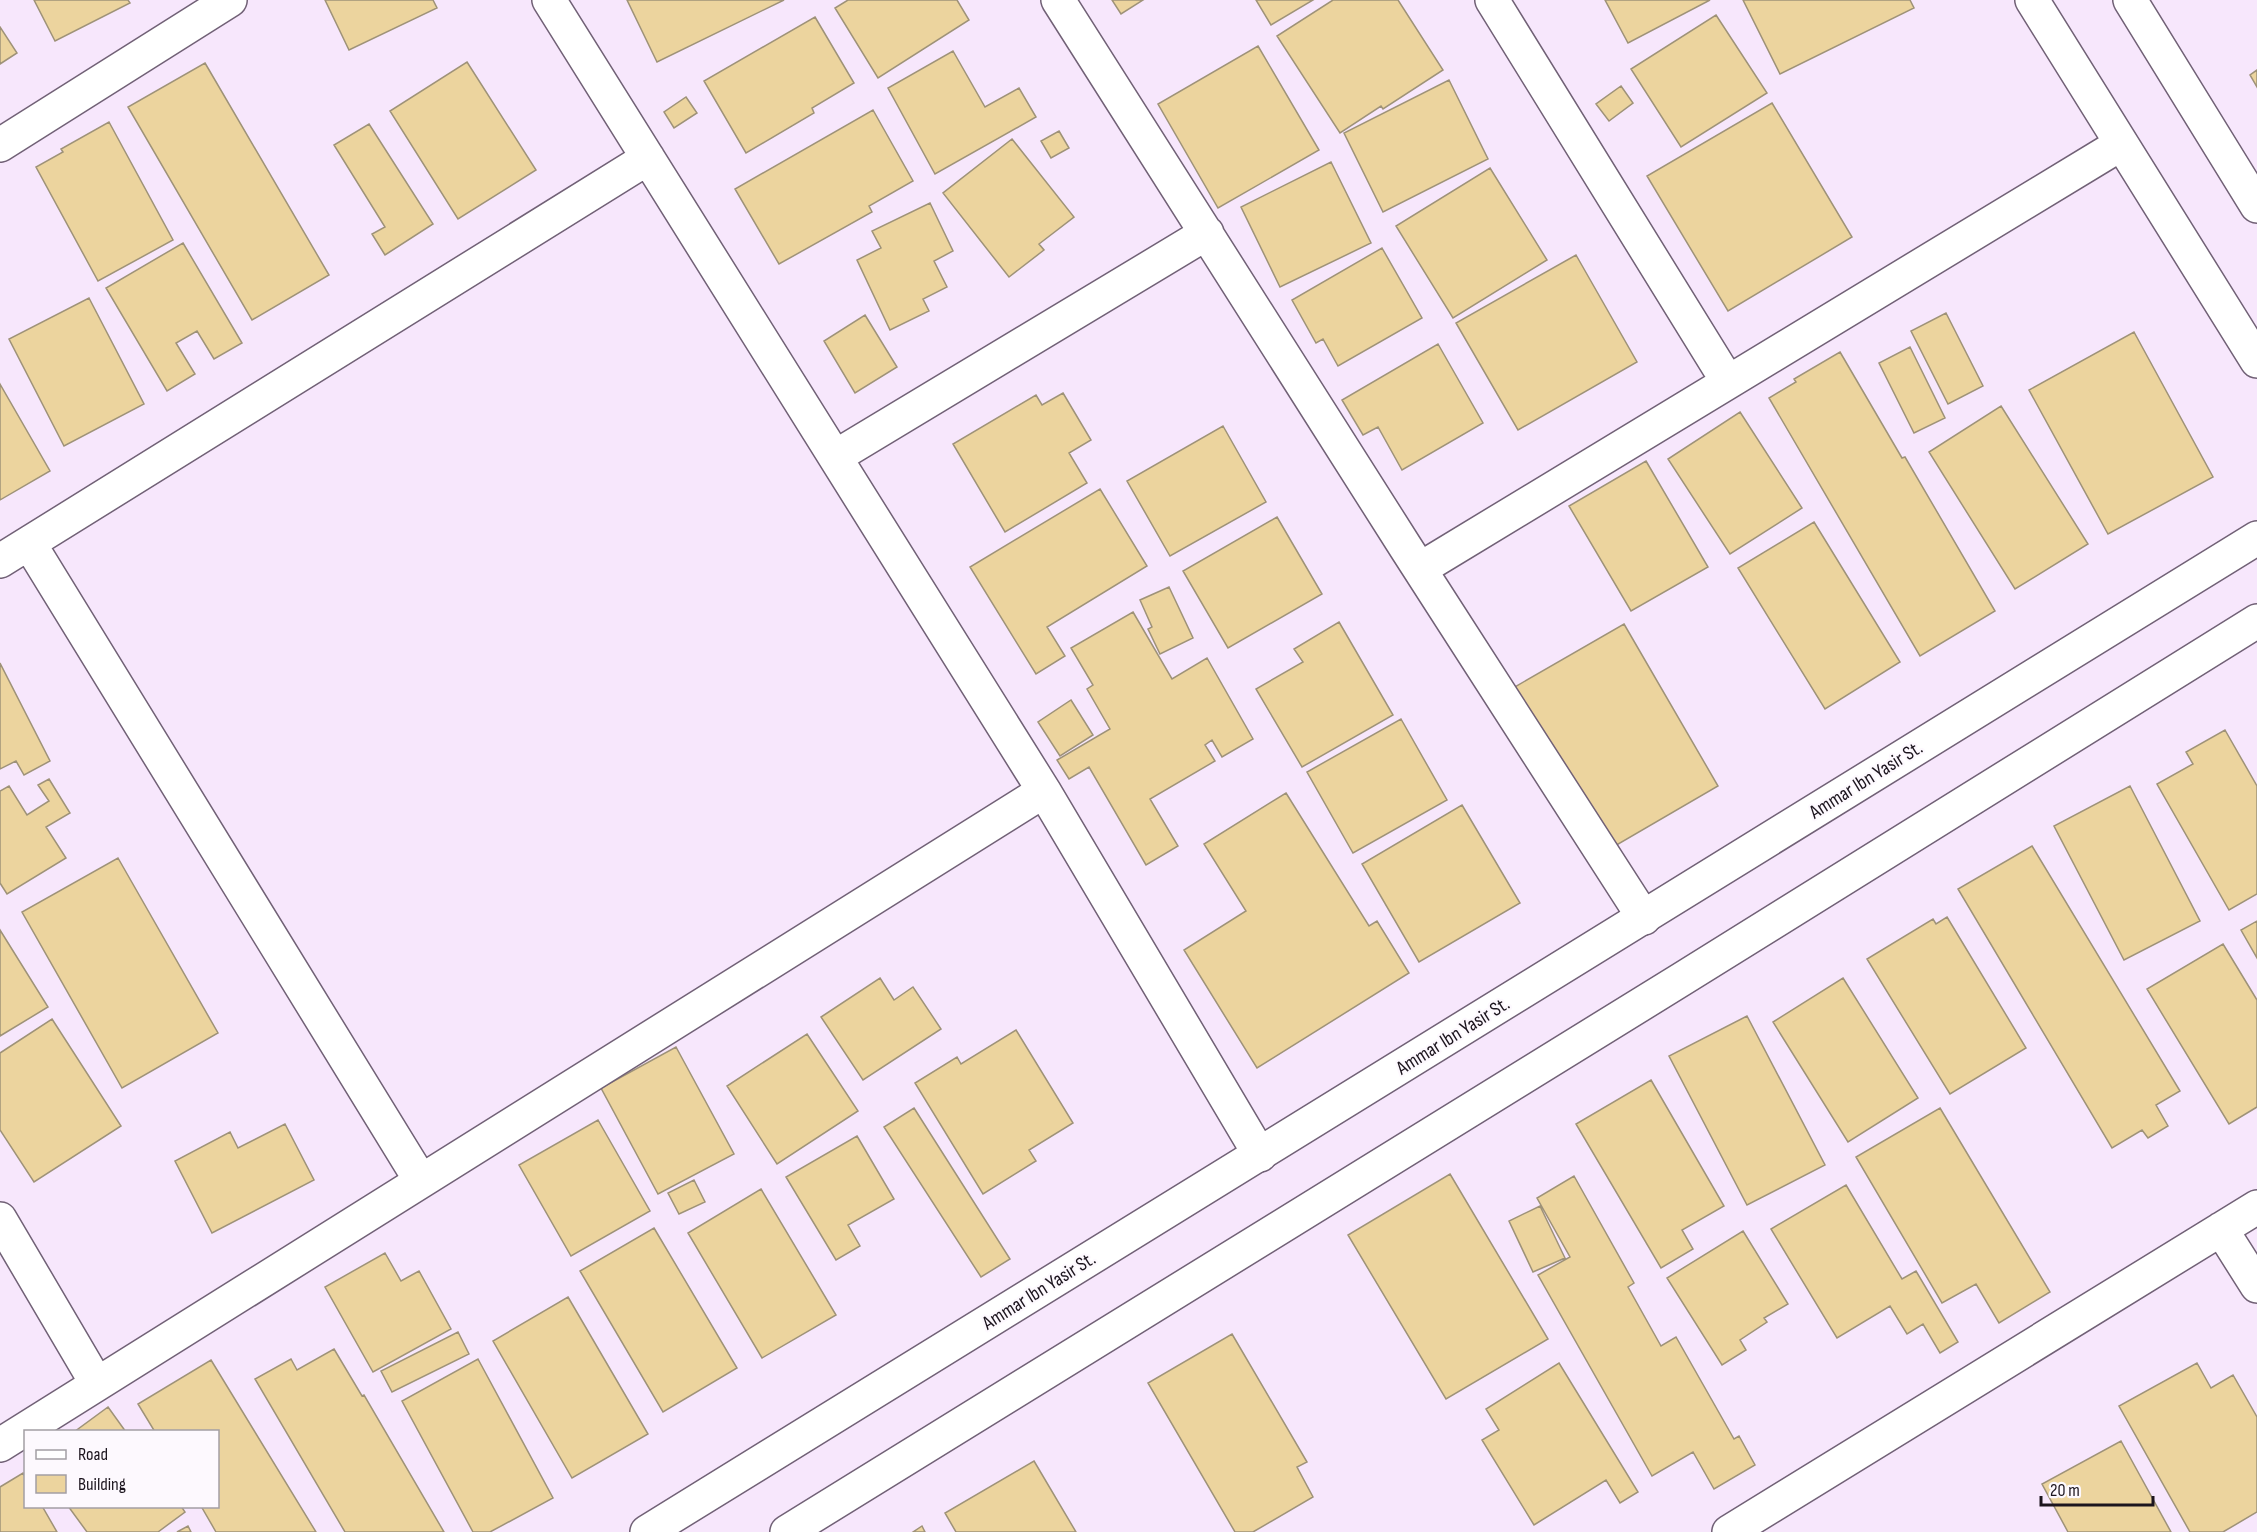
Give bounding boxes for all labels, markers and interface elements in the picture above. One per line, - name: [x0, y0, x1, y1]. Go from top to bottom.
- street label: Ammar Ibn Yasir St.: [1804, 736, 1927, 825]
- street label: Ammar Ibn Yasir St.: [1391, 992, 1514, 1081]
- street label: Ammar Ibn Yasir St.: [977, 1247, 1100, 1336]
- legend: [24, 1430, 219, 1508]
- text: Road: [78, 1444, 108, 1465]
- scale bar: [2041, 1469, 2154, 1507]
- text: Building: [78, 1474, 126, 1495]
- text: 20 m: [2050, 1480, 2080, 1501]

